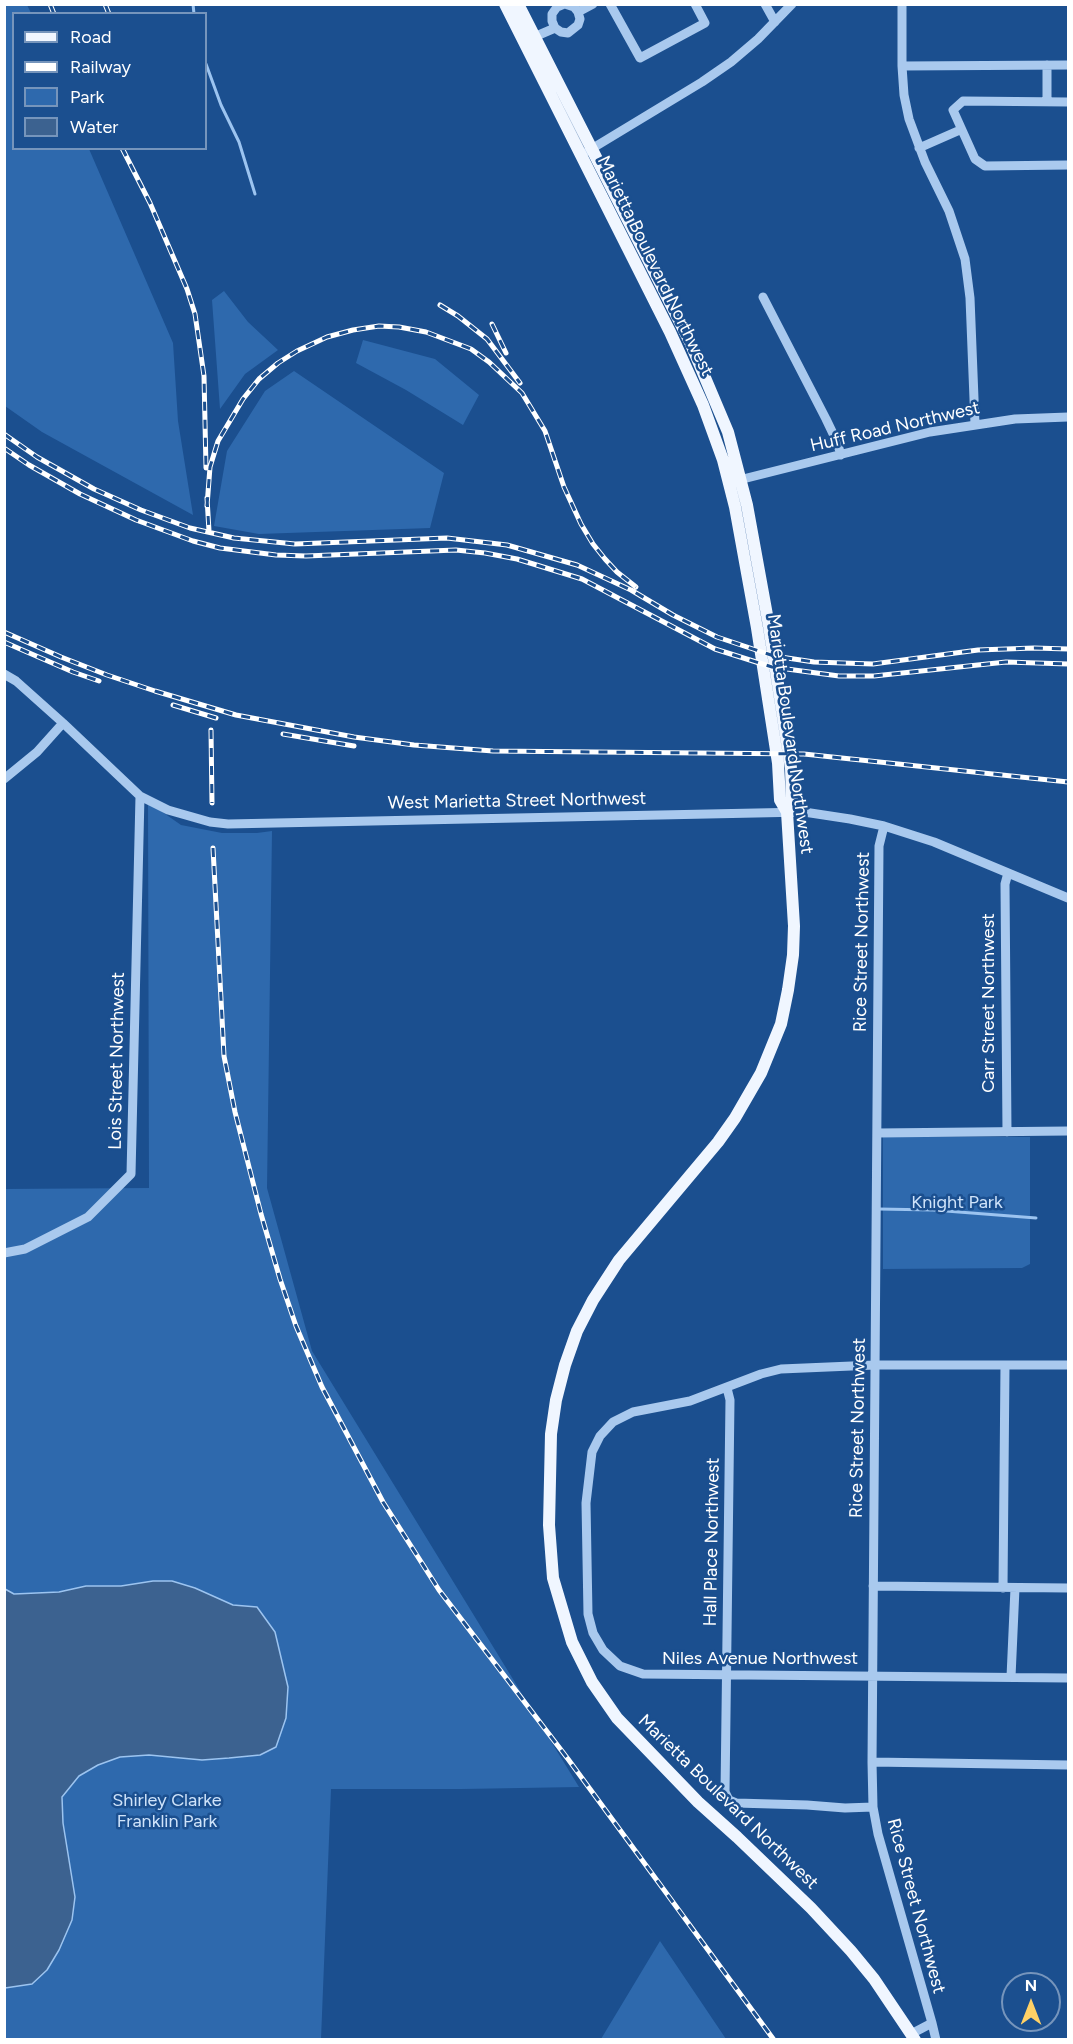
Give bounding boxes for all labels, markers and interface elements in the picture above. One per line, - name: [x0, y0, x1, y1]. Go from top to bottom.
- legend: [12, 12, 207, 150]
- text: Road: [70, 26, 111, 48]
- text: Railway: [70, 56, 131, 78]
- text: Park: [70, 86, 104, 108]
- text: Water: [70, 116, 118, 138]
- street label: Marietta Boulevard Northwest: [592, 152, 718, 380]
- street label: Huff Road Northwest: [808, 397, 982, 457]
- street label: Marietta Boulevard Northwest: [762, 613, 818, 855]
- street label: West Marietta Street Northwest: [388, 788, 646, 814]
- street label: Rice Street Northwest: [850, 852, 874, 1032]
- street label: Carr Street Northwest: [978, 913, 1000, 1093]
- street label: Lois Street Northwest: [105, 972, 129, 1150]
- park label: Knight Park: [911, 1192, 1003, 1214]
- street label: Rice Street Northwest: [846, 1338, 870, 1518]
- street label: Hall Place Northwest: [700, 1457, 724, 1627]
- street label: Niles Avenue Northwest: [662, 1648, 858, 1670]
- street label: Marietta Boulevard Northwest: [633, 1710, 823, 1894]
- park label: Shirley Clarke Franklin Park: [112, 1790, 222, 1832]
- street label: Rice Street Northwest: [882, 1816, 950, 1996]
- north arrow: [1001, 1972, 1061, 2032]
- text: N: [1025, 1976, 1037, 1995]

